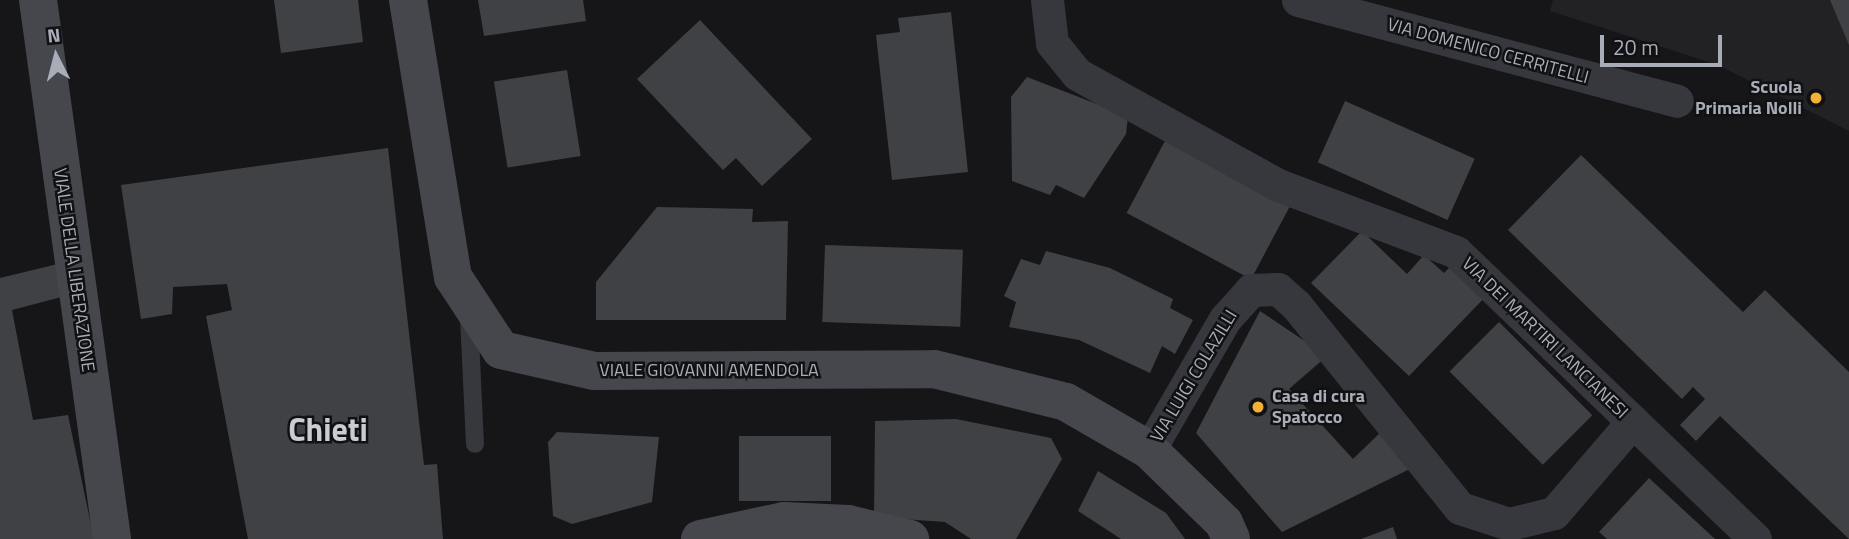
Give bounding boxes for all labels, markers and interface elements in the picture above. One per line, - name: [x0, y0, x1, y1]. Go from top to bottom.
- street label: VIA DOMENICO CERRITELLI: [1385, 14, 1591, 88]
- text: N: [46, 20, 62, 50]
- north arrow: [21, 21, 91, 91]
- scale bar: [1604, 21, 1727, 65]
- text: 20 m: [1613, 31, 1659, 63]
- place label: Scuola Primaria Nolli: [1695, 77, 1802, 119]
- marker: Scuola Primaria Nolli: [1808, 90, 1824, 106]
- street label: VIALE DELLA LIBERAZIONE: [49, 167, 99, 373]
- street label: VIA DEI MARTIRI LANCIANESI: [1458, 253, 1632, 423]
- street label: VIA LUIGI COLAZILLI: [1146, 306, 1242, 446]
- street label: VIALE GIOVANNI AMENDOLA: [599, 359, 819, 381]
- place label: Casa di cura Spatocco: [1272, 386, 1365, 428]
- marker: Casa di cura Spatocco: [1250, 399, 1266, 415]
- district label: Chieti: [288, 410, 368, 448]

